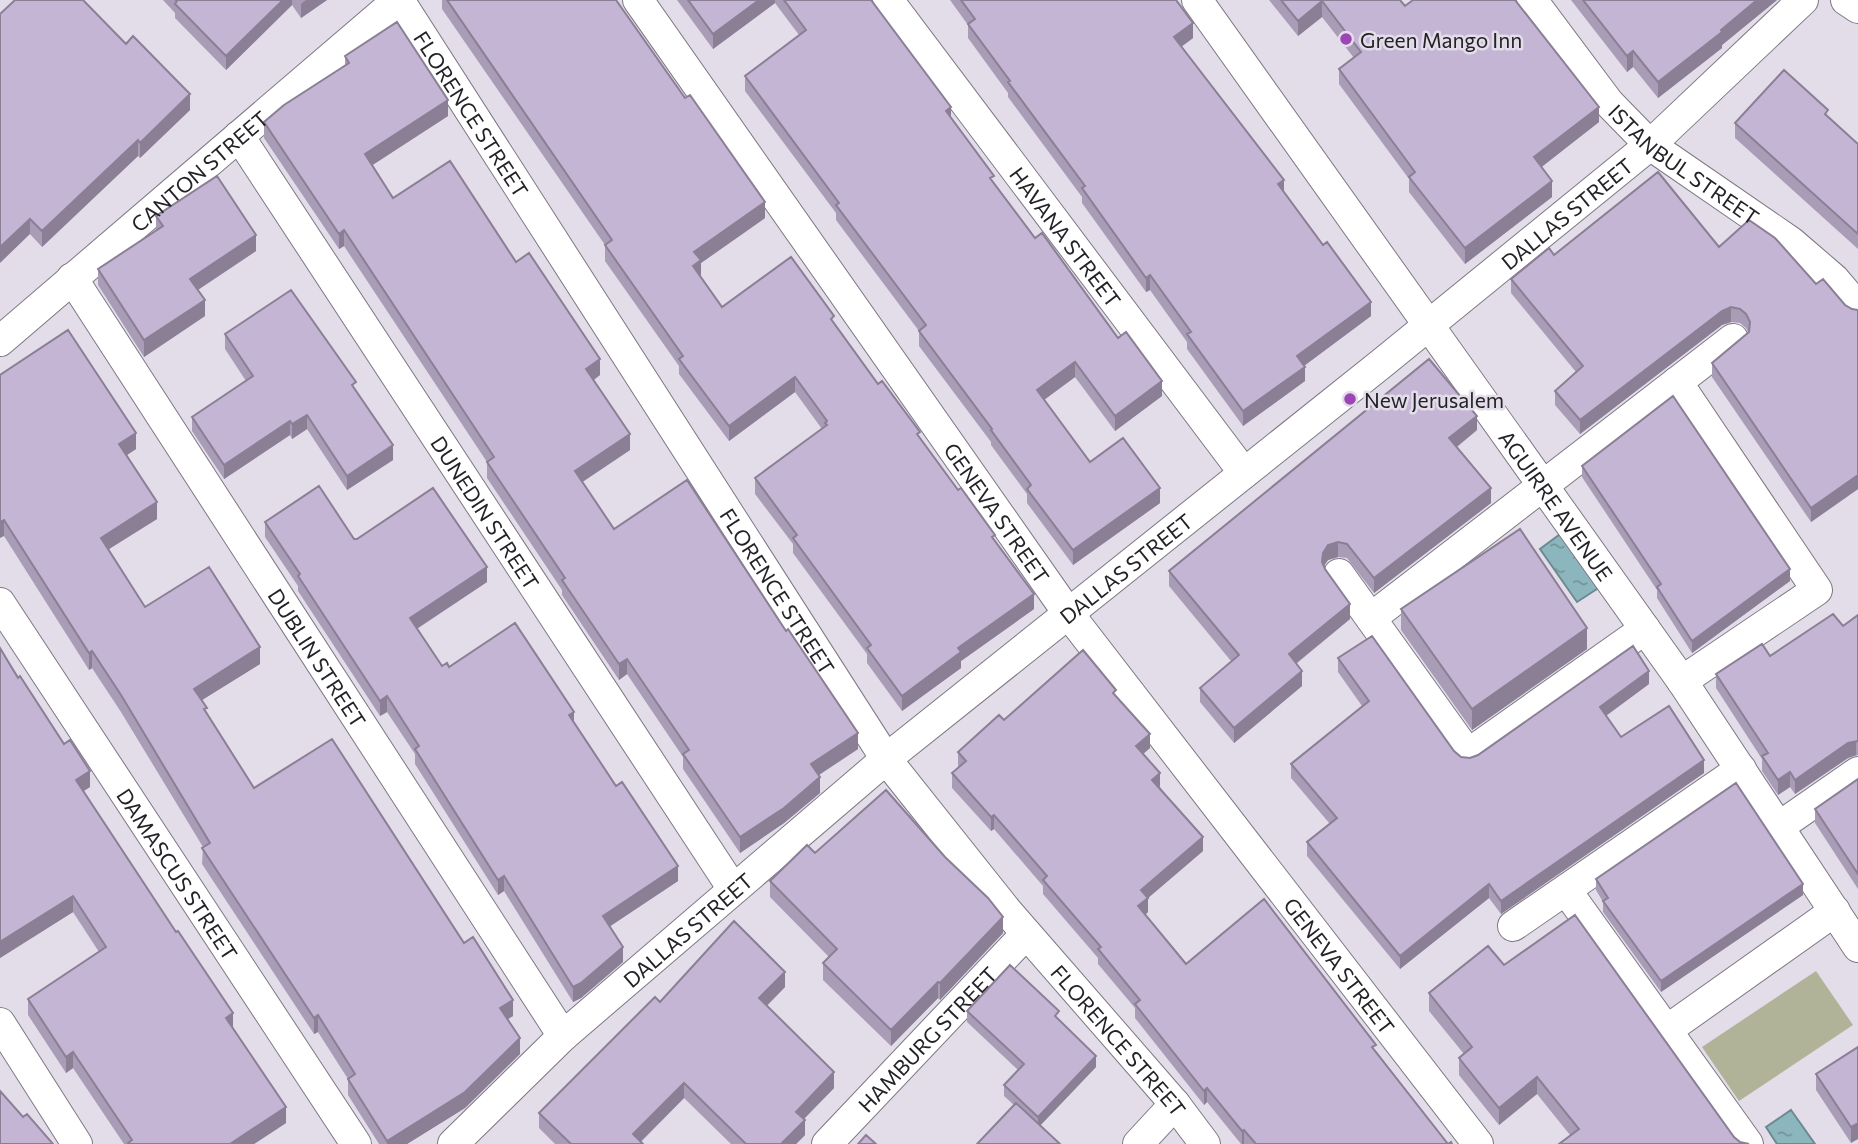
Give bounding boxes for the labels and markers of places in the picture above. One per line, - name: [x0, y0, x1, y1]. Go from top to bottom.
- place label: Green Mango Inn: [1360, 27, 1522, 52]
- marker: Green Mango Inn: [1338, 31, 1354, 47]
- place label: New Jerusalem: [1364, 387, 1504, 412]
- marker: New Jerusalem: [1342, 391, 1358, 407]

